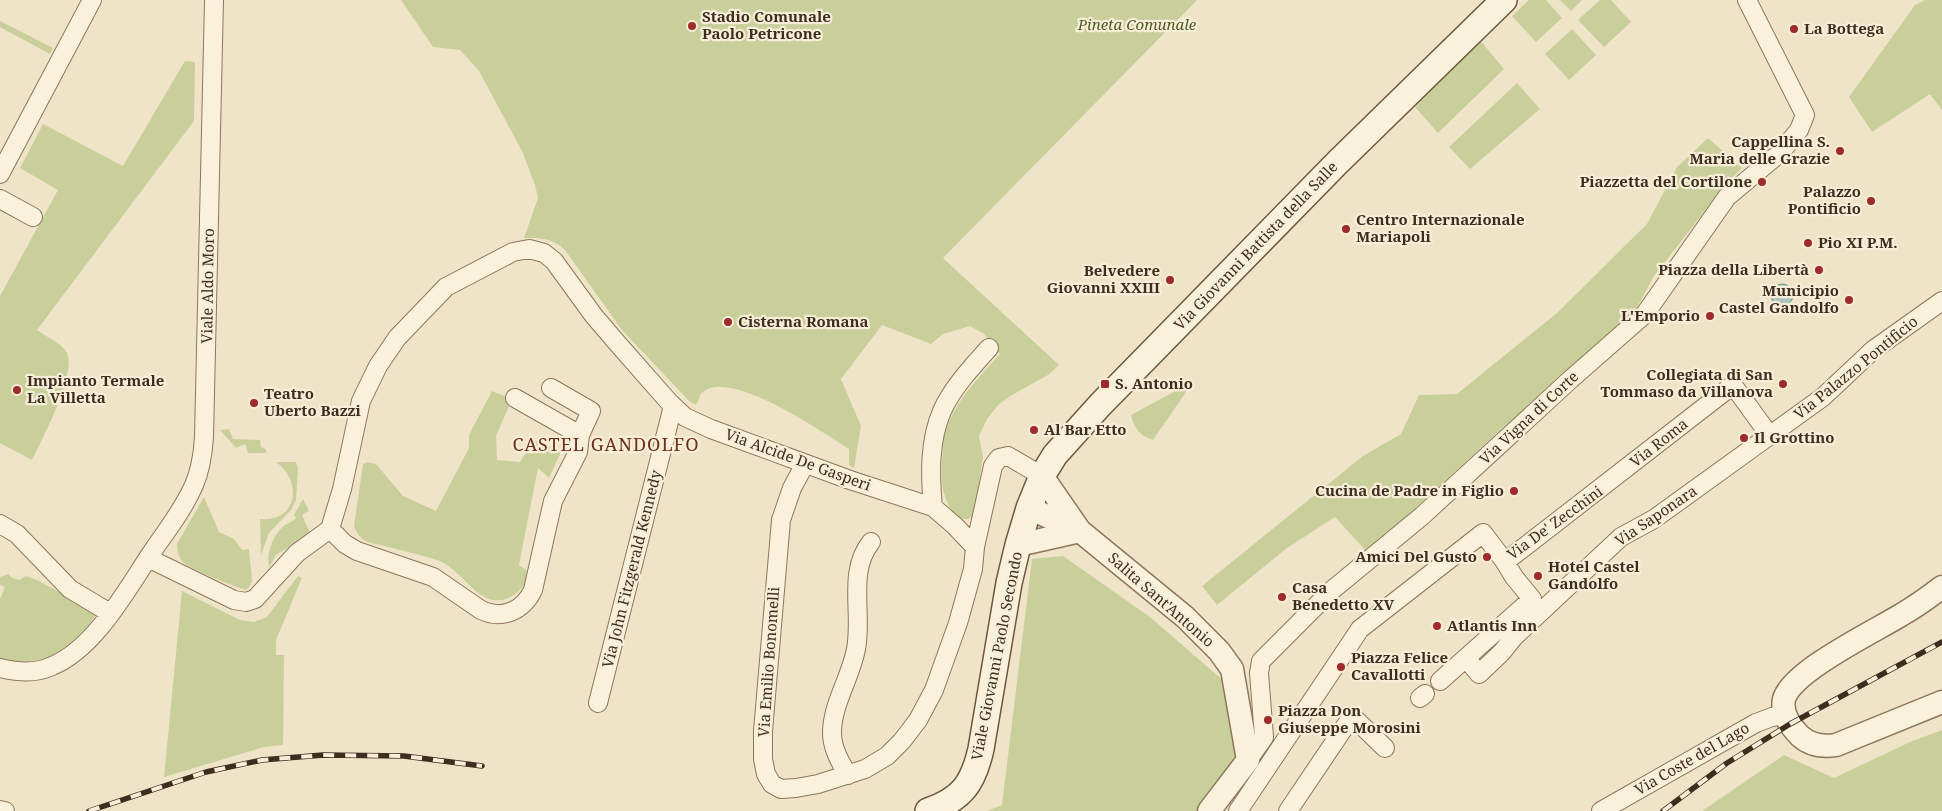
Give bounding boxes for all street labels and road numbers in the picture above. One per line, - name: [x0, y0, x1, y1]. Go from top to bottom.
- street label: Via Giovanni Battista della Salle: [1169, 157, 1341, 334]
- street label: Viale Aldo Moro: [196, 228, 218, 344]
- street label: Via Palazzo Pontificio: [1789, 311, 1922, 423]
- street label: Via Vigna di Corte: [1475, 366, 1582, 468]
- street label: Via Roma: [1625, 413, 1691, 471]
- street label: Via Alcide De Gasperi: [723, 423, 874, 495]
- street label: Via John Fitzgerald Kennedy: [597, 467, 665, 670]
- street label: Via Saponara: [1610, 480, 1700, 550]
- street label: Via De' Zecchini: [1502, 481, 1607, 564]
- street label: Salita Sant'Antonio: [1104, 548, 1219, 651]
- street label: Viale Giovanni Paolo Secondo: [966, 550, 1026, 762]
- street label: Via Emilio Bonomelli: [753, 586, 783, 738]
- street label: Via Coste del Lago: [1630, 717, 1753, 799]

